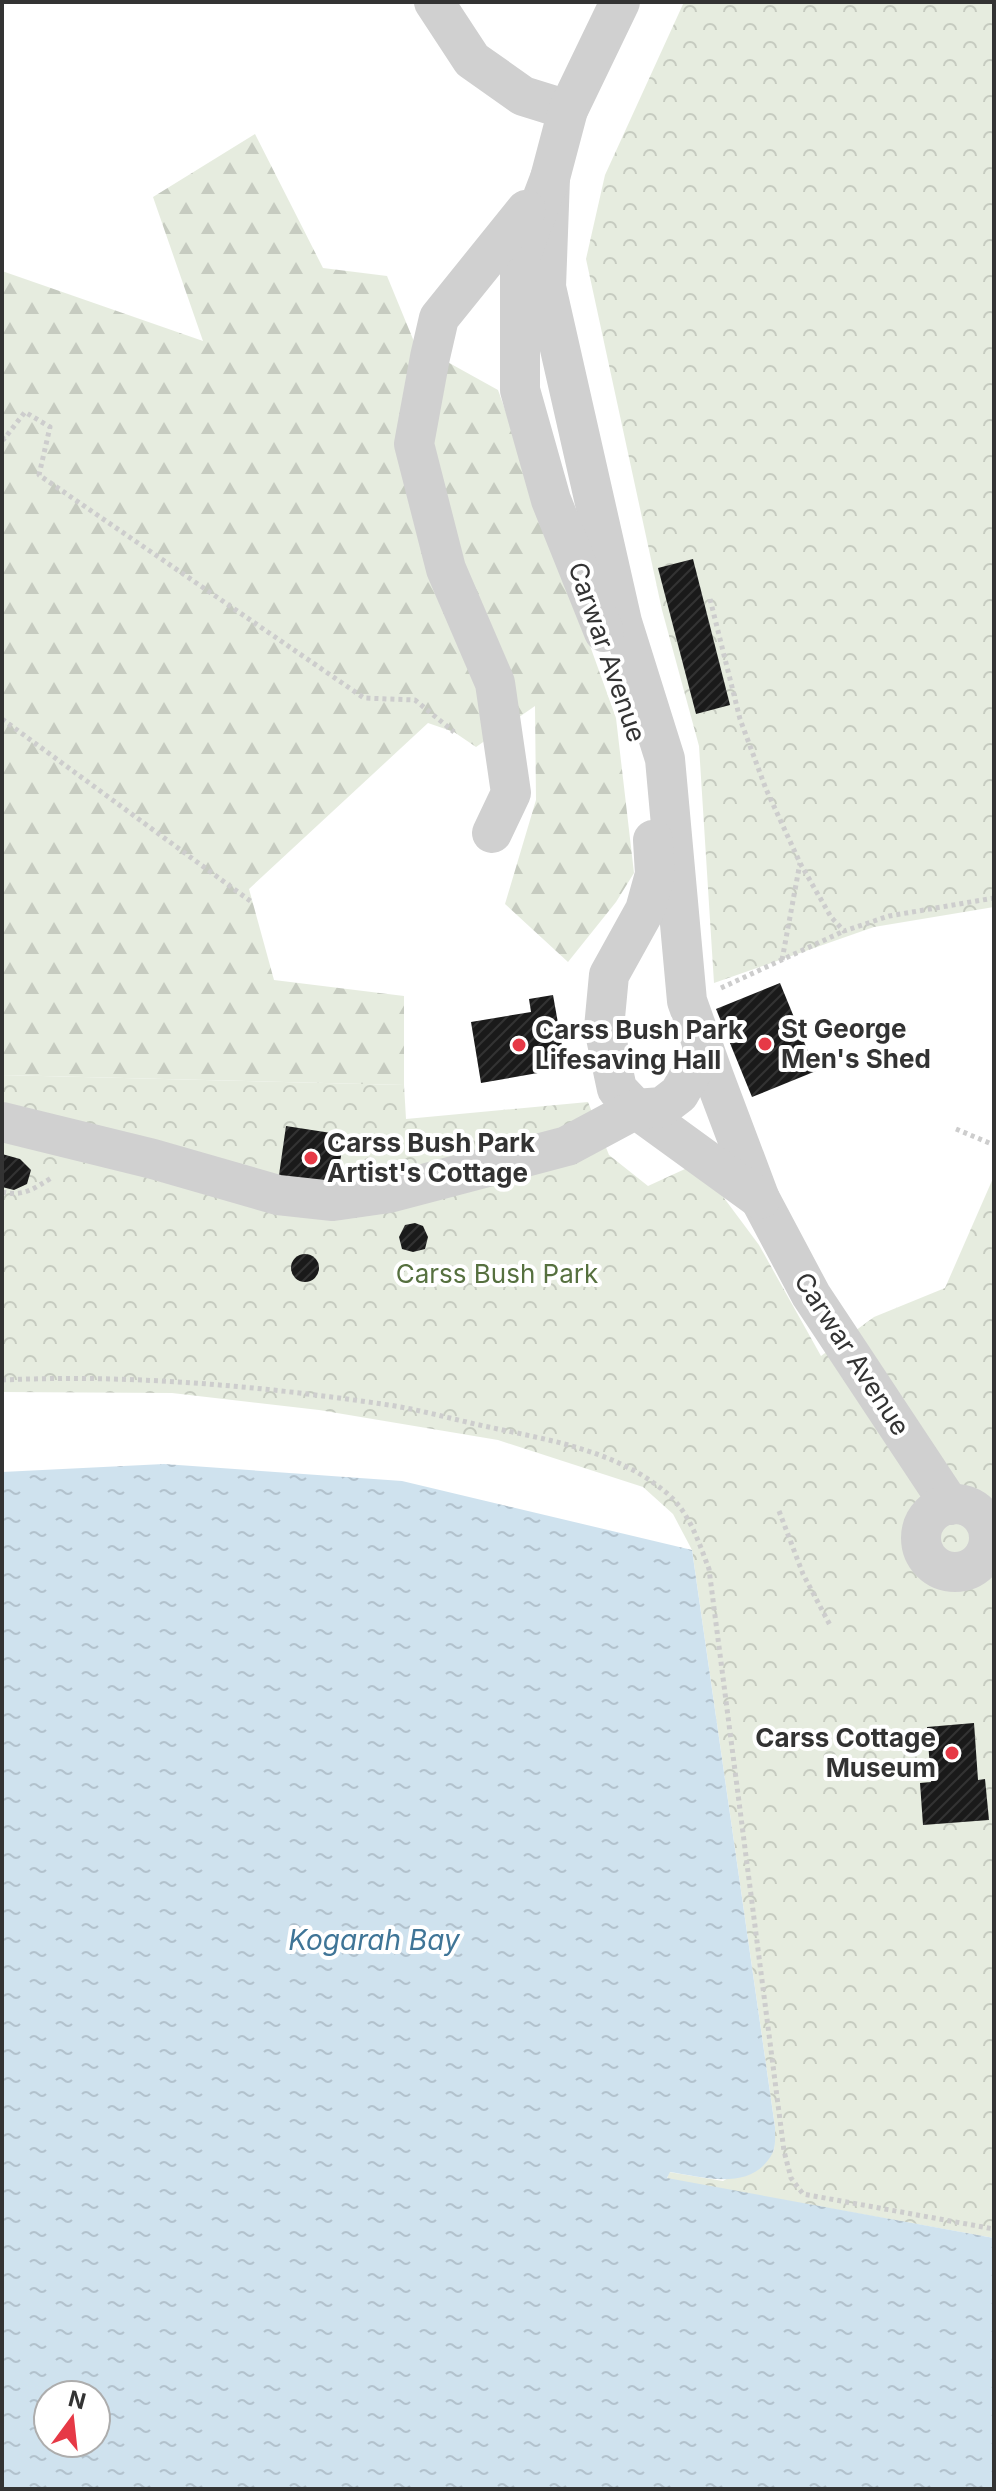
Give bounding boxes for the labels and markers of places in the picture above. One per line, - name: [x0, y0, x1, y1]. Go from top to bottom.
- place label: St George Men's Shed: [781, 1013, 931, 1074]
- place label: Carss Bush Park Lifesaving Hall: [535, 1014, 743, 1075]
- marker: St George Men's Shed: [756, 1035, 774, 1053]
- marker: Carss Bush Park Lifesaving Hall: [510, 1036, 528, 1054]
- place label: Carss Bush Park Artist's Cottage: [327, 1127, 535, 1188]
- marker: Carss Bush Park Artist's Cottage: [302, 1149, 320, 1167]
- place label: Carss Cottage Museum: [755, 1722, 936, 1783]
- marker: Carss Cottage Museum: [943, 1744, 961, 1762]

